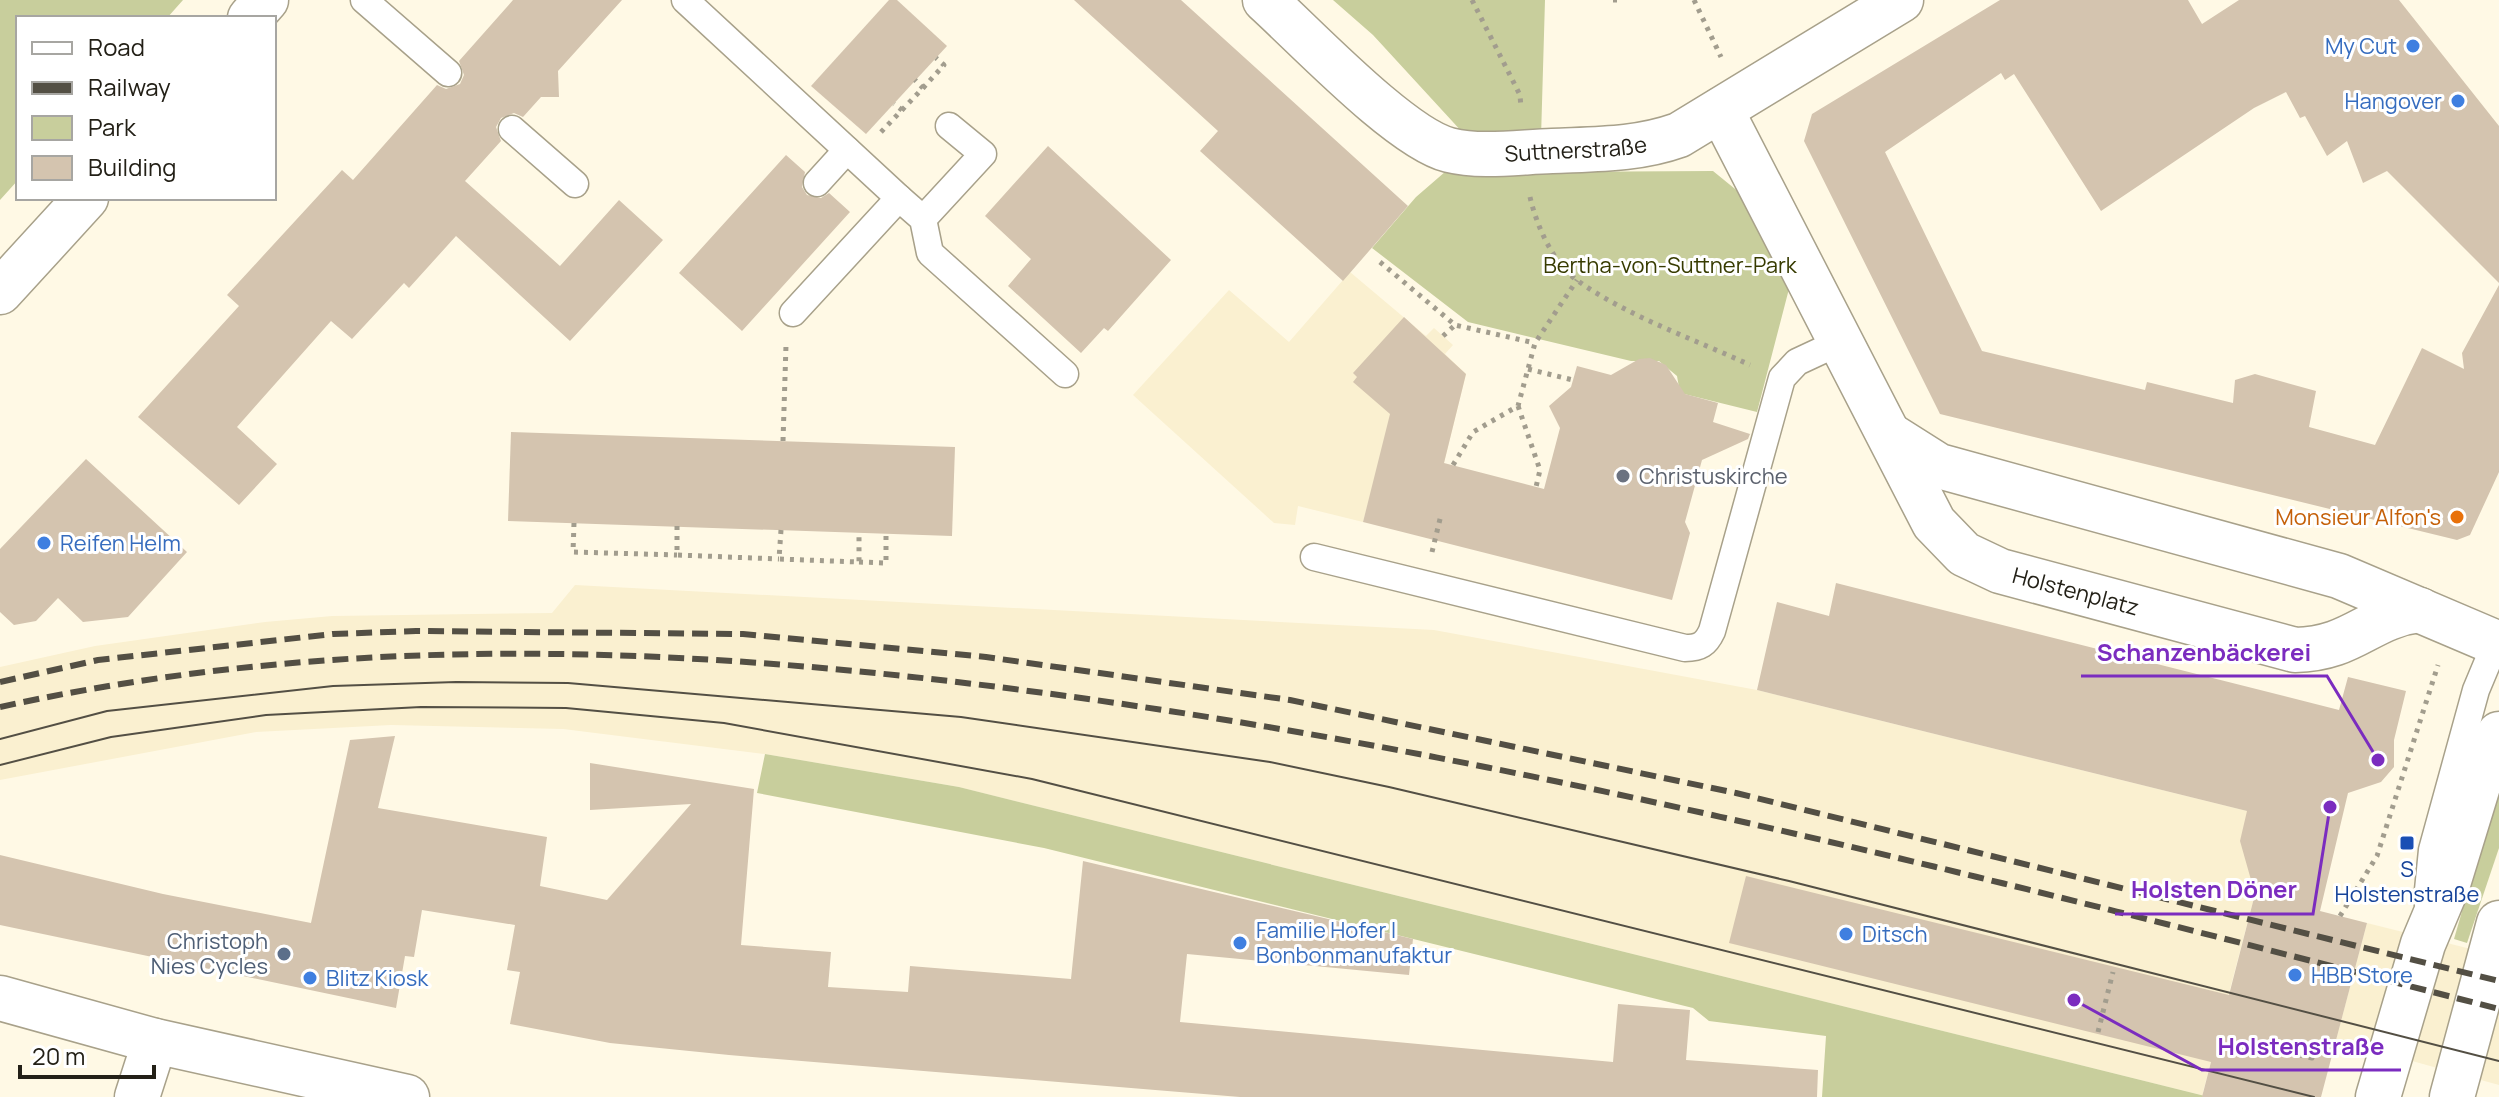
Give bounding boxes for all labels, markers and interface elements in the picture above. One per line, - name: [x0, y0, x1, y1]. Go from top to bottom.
- legend: [16, 16, 276, 200]
- text: Road: [88, 30, 145, 63]
- place label: My Cut: [2325, 31, 2397, 61]
- marker: My Cut: [2404, 37, 2422, 55]
- text: Railway: [88, 70, 171, 103]
- place label: Hangover: [2345, 86, 2442, 116]
- marker: Hangover: [2449, 92, 2467, 110]
- text: Park: [88, 110, 137, 143]
- street label: Suttnerstraße: [1504, 129, 1649, 169]
- text: Building: [88, 150, 176, 183]
- park label: Bertha-von-Suttner-Park: [1543, 250, 1798, 280]
- place label: Christuskirche: [1639, 461, 1788, 491]
- marker: Christuskirche: [1614, 467, 1632, 485]
- place label: Monsieur Alfon's: [2275, 502, 2441, 532]
- marker: Monsieur Alfon's: [2448, 508, 2466, 526]
- place label: Reifen Helm: [60, 528, 181, 558]
- marker: Reifen Helm: [35, 534, 53, 552]
- street label: Holstenplatz: [2009, 560, 2142, 623]
- callout: Schanzenbäckerei: [2081, 628, 2327, 676]
- text: Schanzenbäckerei: [2097, 635, 2311, 668]
- marker: S Holstenstraße: [2398, 834, 2416, 852]
- place label: S Holstenstraße: [2335, 854, 2480, 909]
- callout: Holsten Döner: [2115, 866, 2313, 914]
- text: Holsten Döner: [2131, 872, 2297, 905]
- place label: Familie Hofer | Bonbonmanufaktur: [1256, 915, 1452, 970]
- place label: Ditsch: [1862, 919, 1928, 949]
- marker: Ditsch: [1837, 925, 1855, 943]
- place label: Christoph Nies Cycles: [151, 926, 268, 981]
- marker: Familie Hofer | Bonbonmanufaktur: [1231, 934, 1249, 952]
- marker: Christoph Nies Cycles: [275, 945, 293, 963]
- place label: HBB Store: [2311, 960, 2413, 990]
- place label: Blitz Kiosk: [326, 963, 429, 993]
- marker: HBB Store: [2286, 966, 2304, 984]
- marker: Blitz Kiosk: [301, 969, 319, 987]
- callout: Holstenstraße: [2202, 1022, 2401, 1070]
- scale bar: [20, 1029, 154, 1079]
- text: Holstenstraße: [2218, 1029, 2384, 1062]
- text: 20 m: [32, 1039, 85, 1072]

